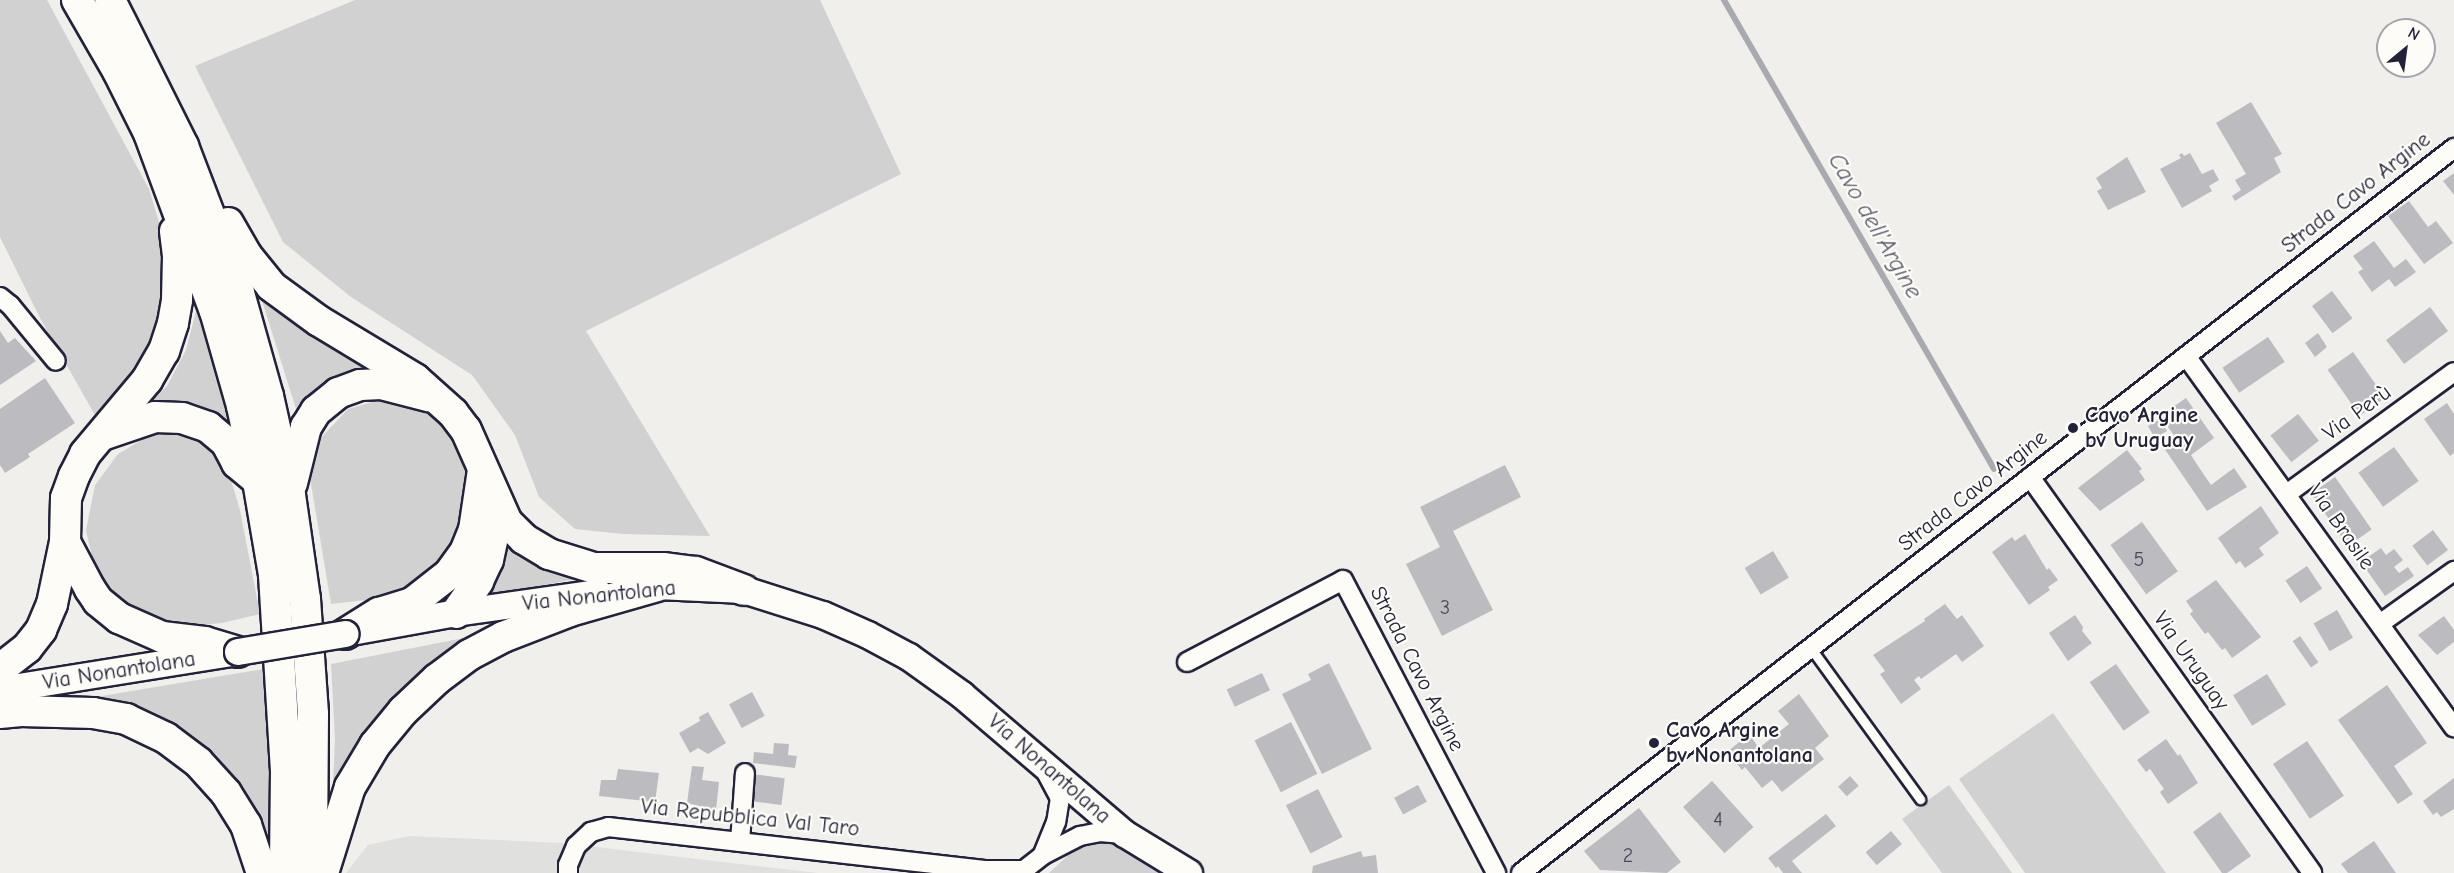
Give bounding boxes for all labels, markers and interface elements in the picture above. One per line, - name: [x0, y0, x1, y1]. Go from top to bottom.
- north arrow: [2376, 18, 2436, 78]
- text: N: [2405, 24, 2423, 44]
- street label: Strada Cavo Argine: [2276, 127, 2436, 259]
- water label: Cavo dell'Argine: [1822, 148, 1928, 304]
- street label: Via Perù: [2318, 379, 2396, 447]
- place label: Cavo Argine bv Uruguay: [2085, 402, 2198, 454]
- marker: Cavo Argine bv Uruguay: [2066, 421, 2080, 435]
- street label: Strada Cavo Argine: [1893, 425, 2053, 557]
- street label: Via Brasile: [2302, 479, 2380, 575]
- house number: 5: [2134, 547, 2144, 571]
- street label: Via Nonantolana: [521, 575, 677, 617]
- street label: Strada Cavo Argine: [1364, 582, 1470, 756]
- house number: 3: [1440, 595, 1450, 619]
- street label: Via Uruguay: [2147, 606, 2235, 716]
- street label: Via Nonantolana: [41, 646, 197, 696]
- street label: Via Nonantolana: [982, 708, 1116, 830]
- place label: Cavo Argine bv Nonantolana: [1666, 717, 1813, 768]
- marker: Cavo Argine bv Nonantolana: [1647, 736, 1661, 750]
- street label: Via Repubblica Val Taro: [639, 793, 861, 843]
- house number: 4: [1713, 807, 1723, 831]
- house number: 2: [1623, 843, 1633, 867]

